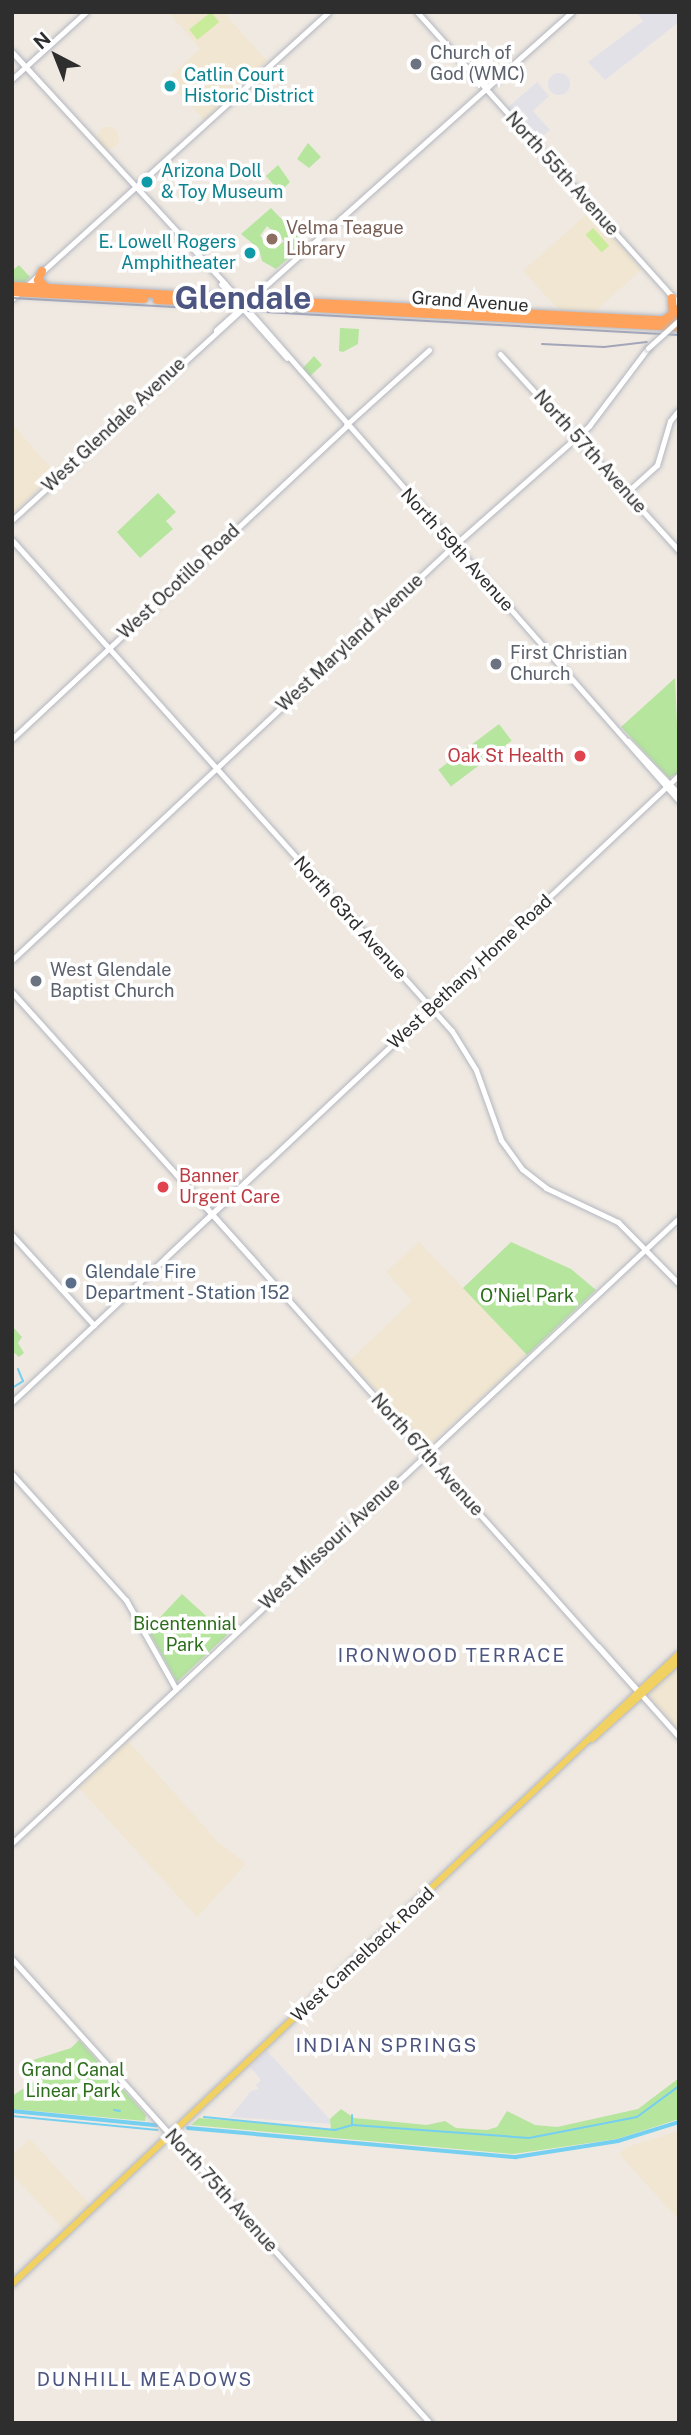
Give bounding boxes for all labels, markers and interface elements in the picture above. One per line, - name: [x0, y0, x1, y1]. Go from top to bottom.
- north arrow: [21, 21, 91, 91]
- text: N: [29, 27, 55, 54]
- place label: Church of God (WMC): [430, 43, 525, 86]
- marker: Church of God (WMC): [408, 56, 424, 72]
- place label: Catlin Court Historic District: [184, 65, 314, 108]
- marker: Catlin Court Historic District: [162, 78, 178, 94]
- street label: North 55th Avenue: [501, 108, 623, 240]
- place label: Arizona Doll & Toy Museum: [161, 161, 283, 204]
- marker: Arizona Doll & Toy Museum: [139, 174, 155, 190]
- place label: Velma Teague Library: [286, 218, 404, 260]
- marker: Velma Teague Library: [264, 231, 280, 247]
- place label: E. Lowell Rogers Amphitheater: [99, 232, 236, 274]
- marker: E. Lowell Rogers Amphitheater: [242, 245, 258, 261]
- district label: Glendale: [175, 279, 311, 317]
- street label: Grand Avenue: [411, 287, 529, 317]
- street label: West Glendale Avenue: [38, 353, 190, 497]
- street label: North 57th Avenue: [529, 386, 651, 518]
- street label: North 59th Avenue: [396, 484, 518, 616]
- street label: West Ocotillo Road: [114, 520, 244, 644]
- street label: West Maryland Avenue: [272, 570, 428, 716]
- place label: First Christian Church: [510, 643, 627, 686]
- marker: First Christian Church: [488, 656, 504, 672]
- place label: Oak St Health: [448, 745, 564, 767]
- marker: Oak St Health: [570, 746, 590, 766]
- street label: North 63rd Avenue: [289, 852, 411, 984]
- street label: West Bethany Home Road: [383, 890, 557, 1054]
- place label: West Glendale Baptist Church: [50, 960, 174, 1002]
- marker: West Glendale Baptist Church: [28, 973, 44, 989]
- place label: Banner Urgent Care: [179, 1166, 280, 1208]
- marker: Banner Urgent Care: [153, 1177, 173, 1197]
- place label: Glendale Fire Department - Station 152: [85, 1262, 295, 1304]
- marker: Glendale Fire Department - Station 152: [63, 1275, 79, 1291]
- park label: O'Niel Park: [480, 1285, 574, 1307]
- street label: North 67th Avenue: [366, 1389, 488, 1521]
- street label: West Missouri Avenue: [255, 1473, 405, 1615]
- park label: Bicentennial Park: [133, 1614, 237, 1656]
- district label: IRONWOOD TERRACE: [340, 1645, 564, 1667]
- street label: West Camelback Road: [287, 1883, 439, 2027]
- district label: INDIAN SPRINGS: [297, 2035, 477, 2057]
- park label: Grand Canal Linear Park: [21, 2060, 125, 2102]
- street label: North 75th Avenue: [160, 2125, 282, 2257]
- district label: DUNHILL MEADOWS: [39, 2369, 251, 2391]

